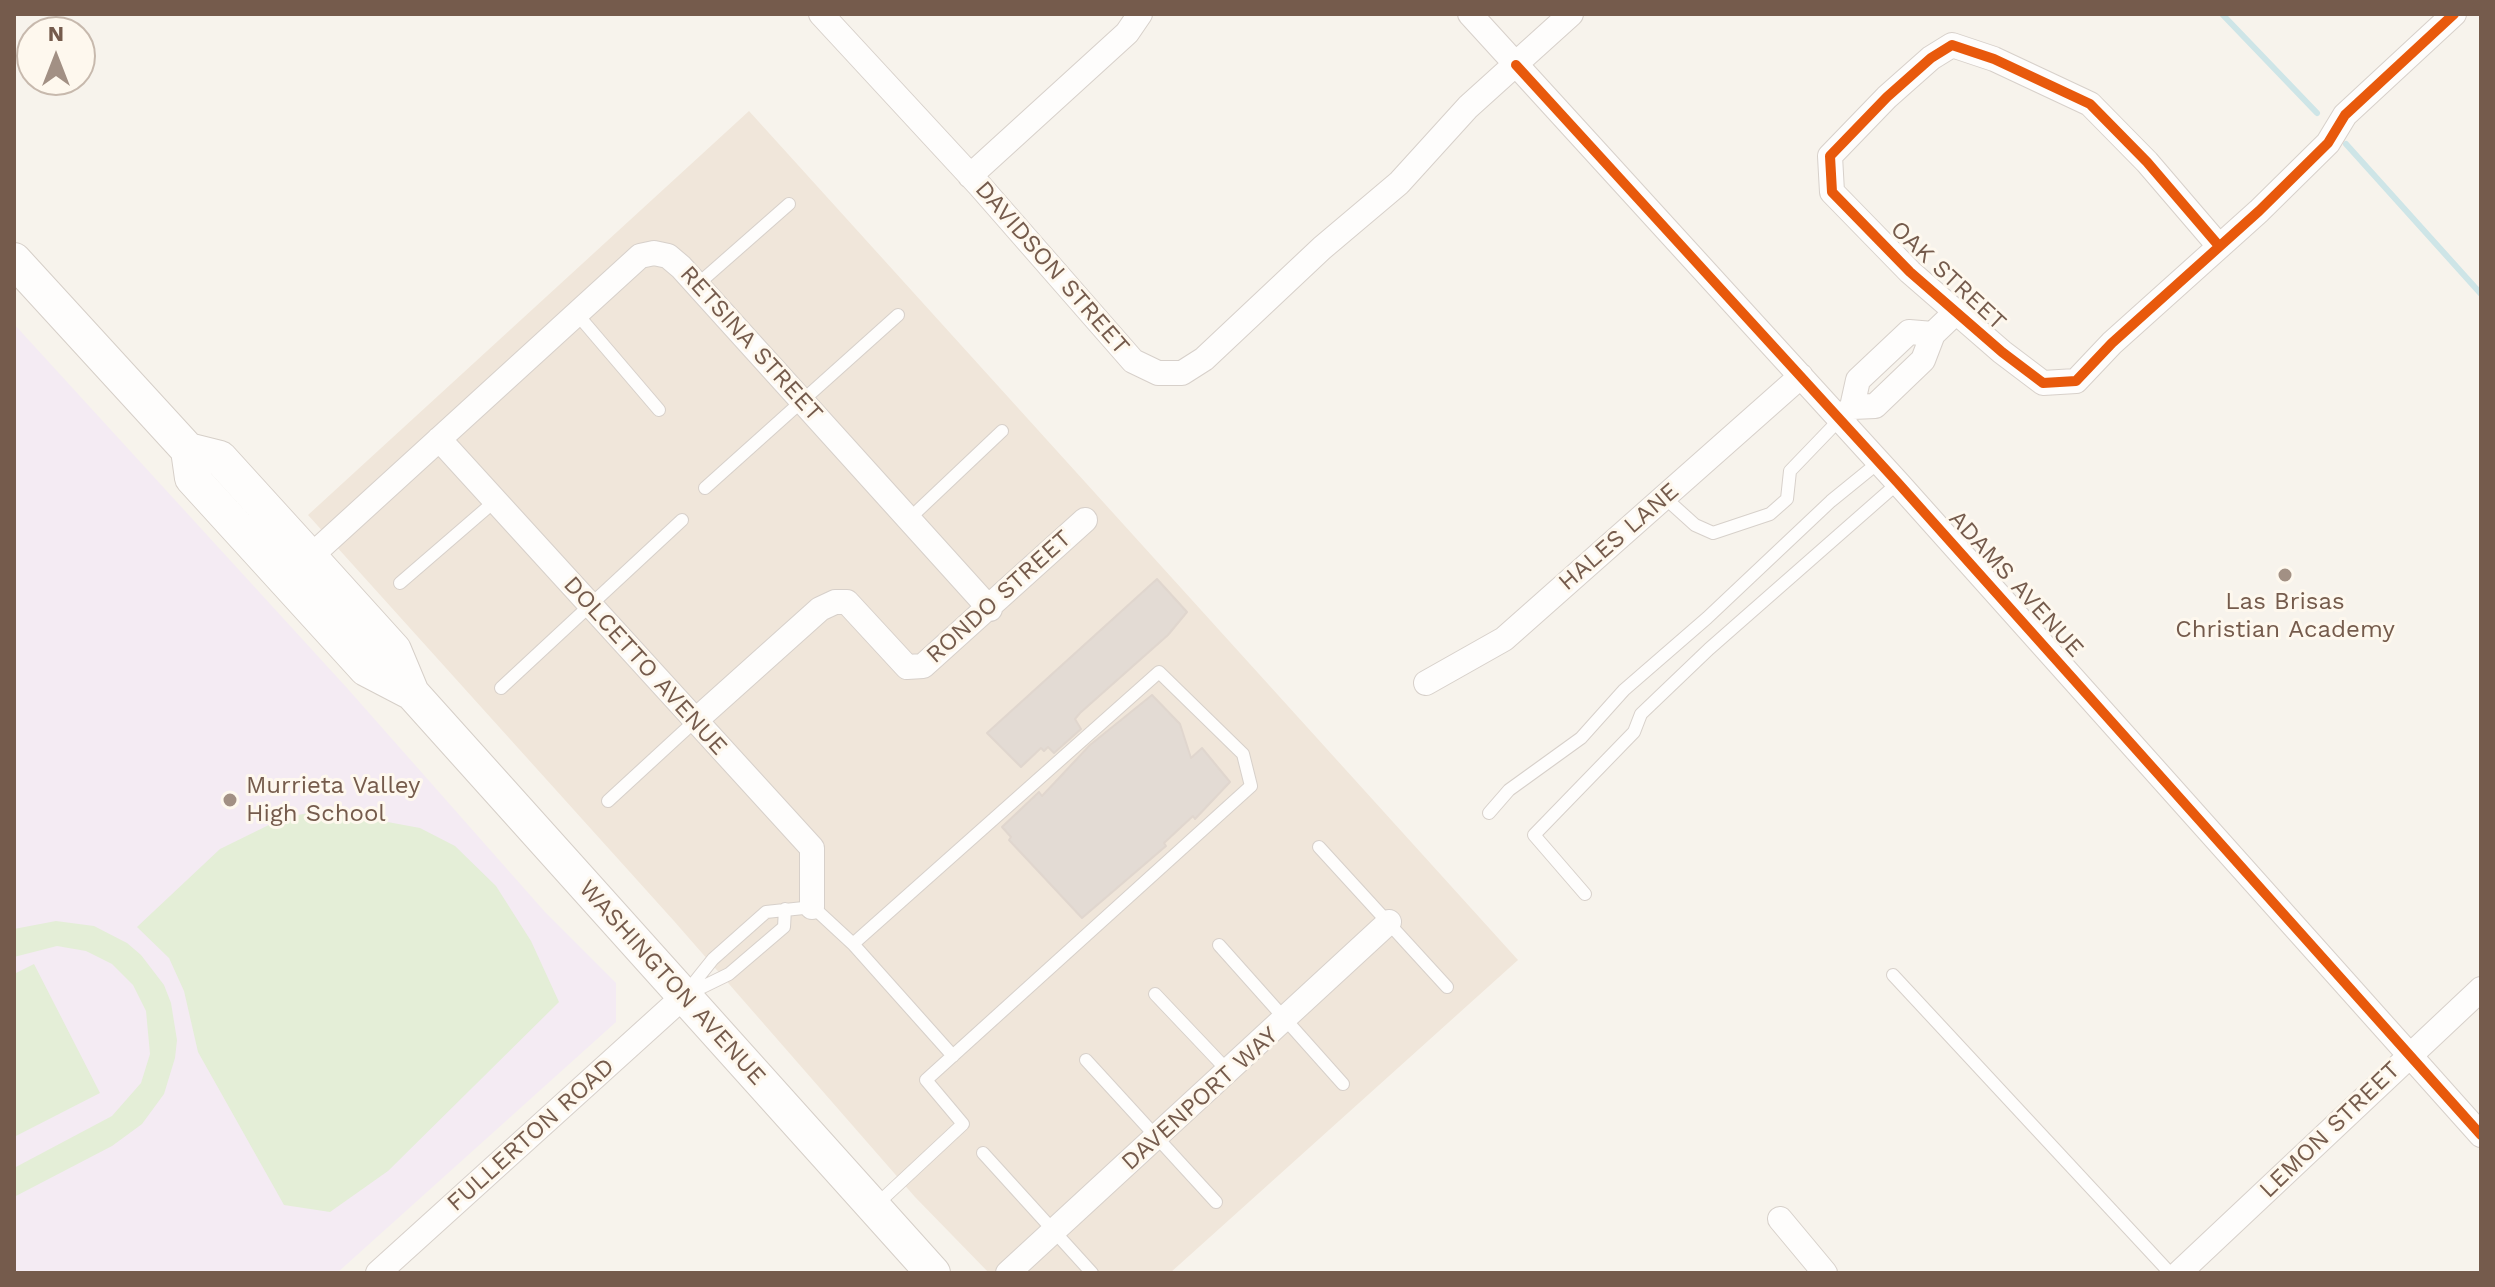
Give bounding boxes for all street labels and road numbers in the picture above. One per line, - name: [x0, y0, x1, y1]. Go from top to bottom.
- street label: DAVIDSON STREET: [969, 175, 1135, 361]
- street label: OAK STREET: [1884, 215, 2012, 337]
- street label: RETSINA STREET: [674, 260, 828, 428]
- street label: HALES LANE: [1553, 477, 1685, 597]
- street label: ADAMS AVENUE: [1942, 505, 2090, 663]
- street label: RONDO STREET: [921, 524, 1077, 670]
- street label: DOLCETTO AVENUE: [557, 571, 733, 761]
- street label: WASHINGTON AVENUE: [572, 875, 772, 1091]
- street label: DAVENPORT WAY: [1116, 1021, 1284, 1177]
- street label: FULLERTON ROAD: [441, 1052, 621, 1218]
- street label: LEMON STREET: [2254, 1056, 2406, 1204]

